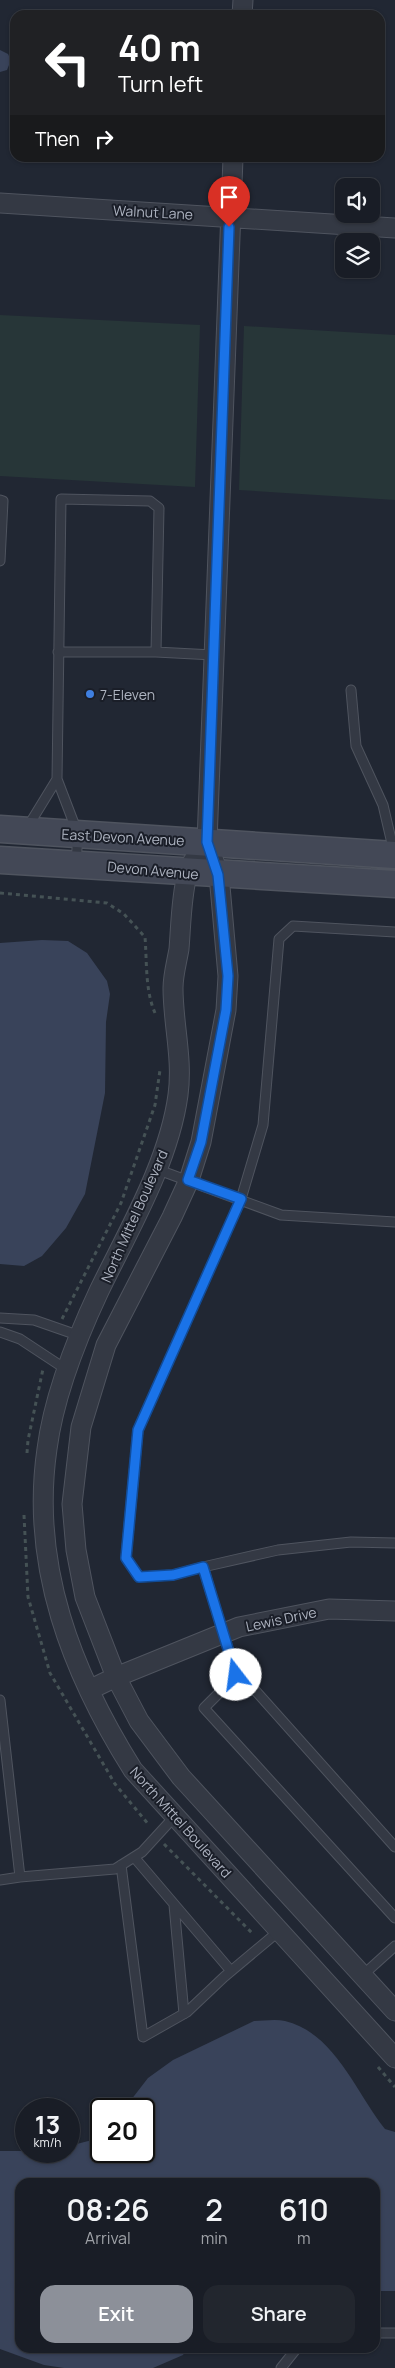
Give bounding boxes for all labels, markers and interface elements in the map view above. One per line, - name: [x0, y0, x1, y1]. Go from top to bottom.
- text: 40 m: [118, 24, 201, 72]
- icon: left: [35, 30, 100, 95]
- text: Turn left: [118, 69, 203, 99]
- icon: right: [90, 125, 118, 153]
- text: Then: [35, 126, 80, 152]
- pin: [208, 176, 250, 227]
- map controls: [335, 178, 380, 278]
- button: sound: [335, 178, 380, 223]
- icon: arrive: [215, 183, 243, 211]
- street label: Walnut Lane: [113, 200, 193, 224]
- button: layers: [335, 233, 380, 278]
- place label: 7-Eleven: [100, 685, 155, 704]
- marker: 7-Eleven: [84, 688, 96, 700]
- street label: East Devon Avenue: [61, 824, 185, 850]
- street label: Devon Avenue: [107, 857, 199, 883]
- street label: North Mittel Boulevard: [96, 1147, 172, 1285]
- street label: Lewis Drive: [244, 1602, 318, 1636]
- position arrow: [209, 1648, 261, 1700]
- street label: North Mittel Boulevard: [126, 1762, 236, 1882]
- speed limit sign: 20: [90, 2098, 155, 2163]
- text: 13: [35, 2107, 60, 2142]
- text: km/h: [34, 2134, 61, 2151]
- text: 08:26: [66, 2189, 150, 2230]
- text: 2: [205, 2189, 223, 2230]
- text: 610: [279, 2189, 329, 2230]
- text: Arrival: [85, 2227, 131, 2249]
- text: min: [201, 2227, 228, 2249]
- text: m: [297, 2227, 311, 2249]
- button: Exit: [40, 2285, 193, 2343]
- button: Share: [203, 2285, 355, 2343]

